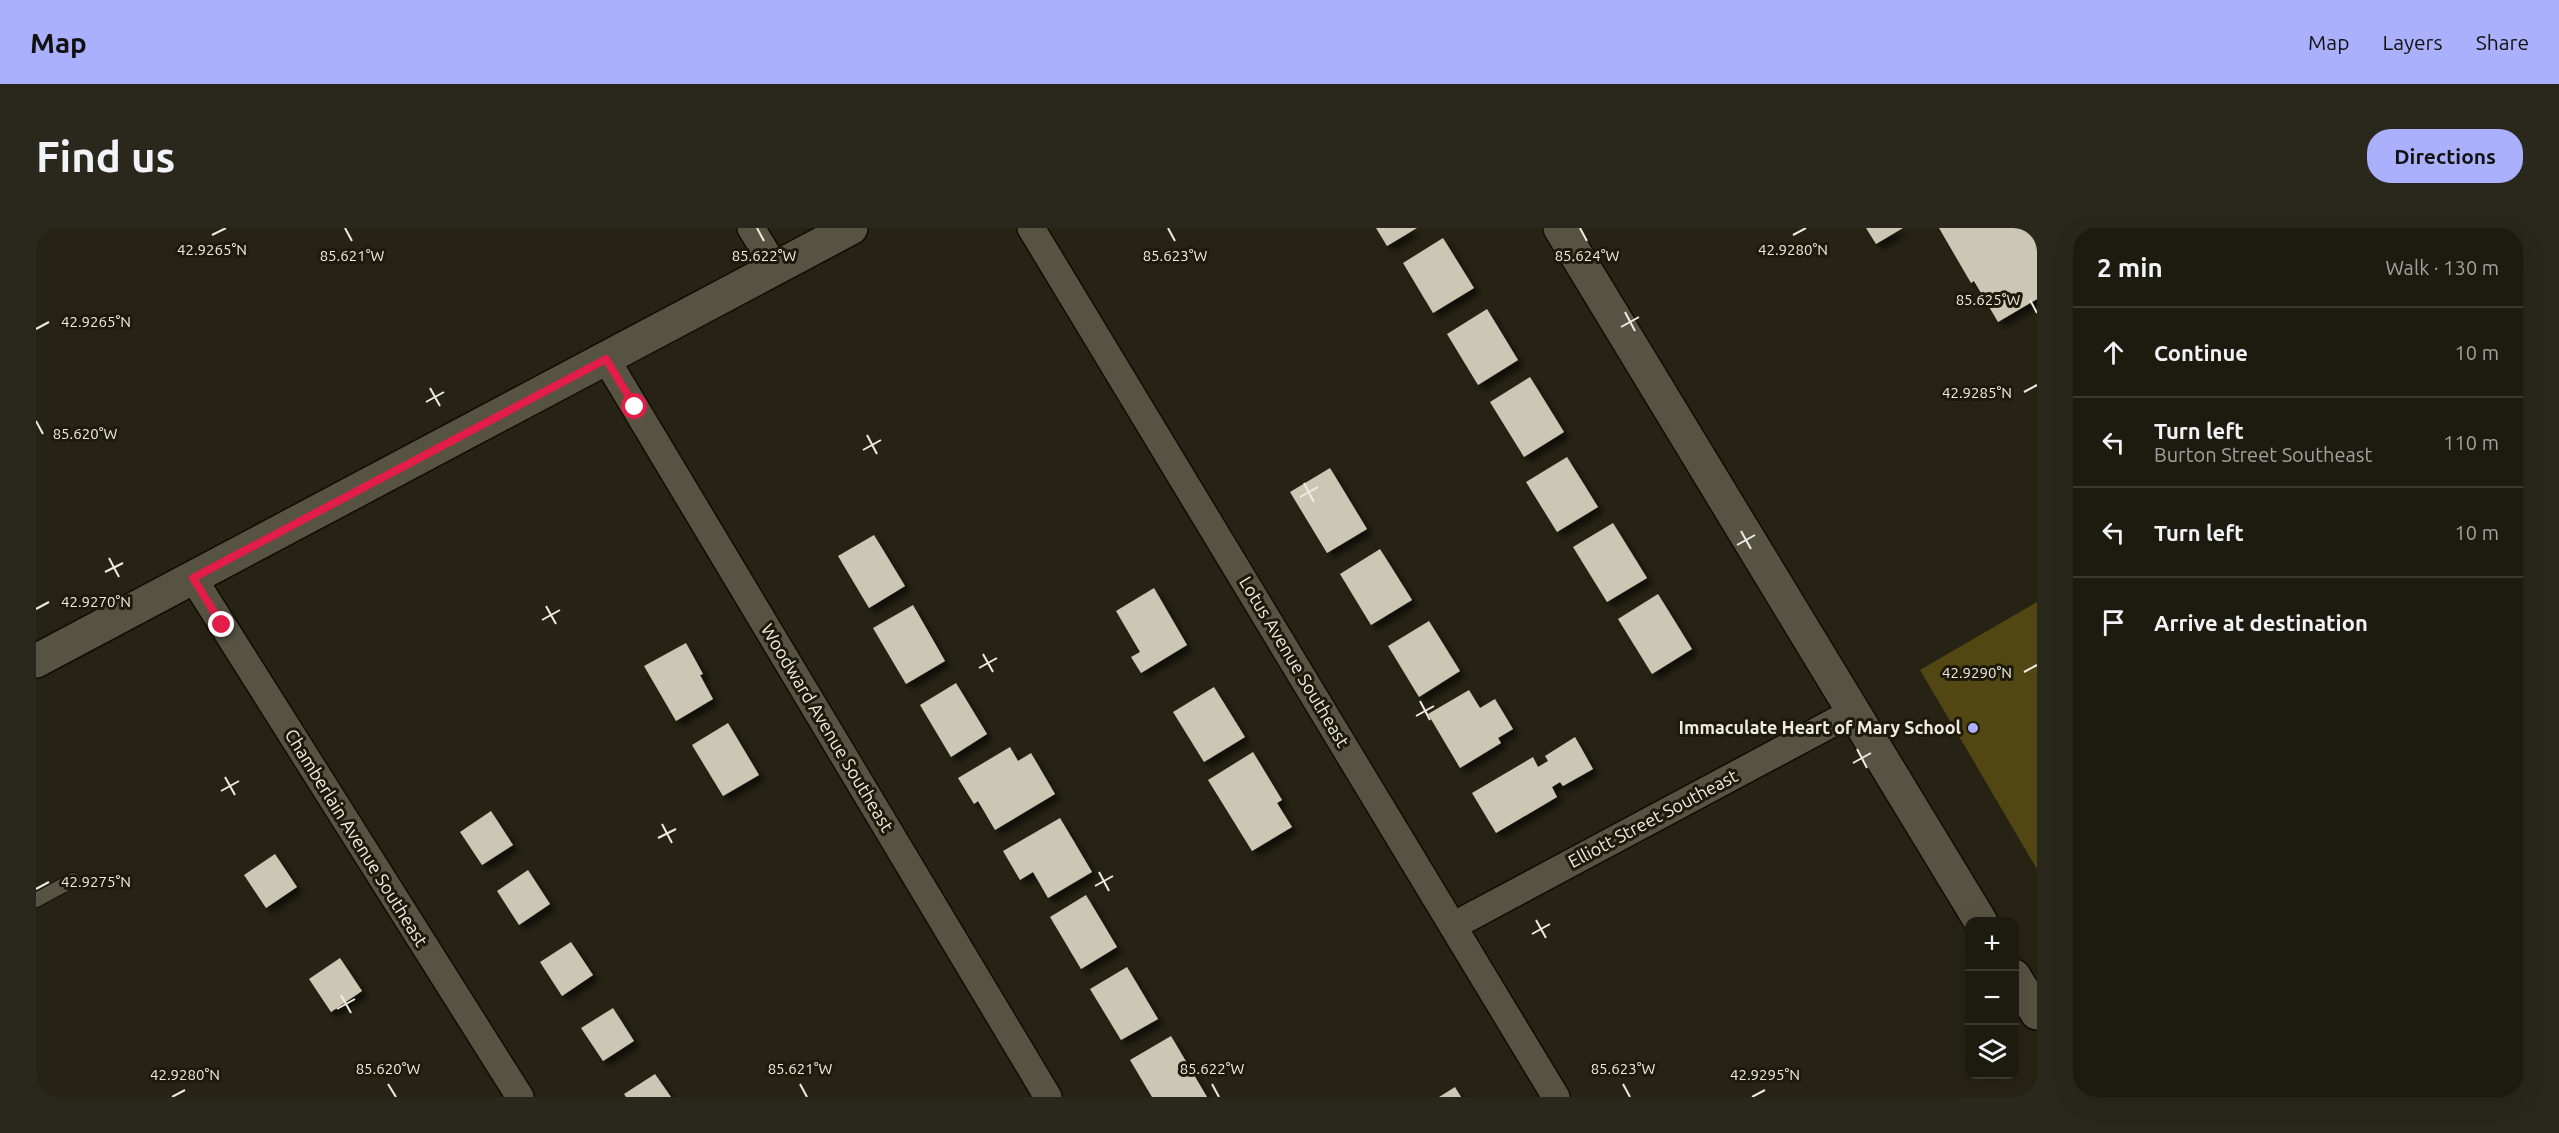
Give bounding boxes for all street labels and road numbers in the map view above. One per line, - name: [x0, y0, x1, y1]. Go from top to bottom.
- street label: Lotus Avenue Southeast: [1236, 573, 1354, 750]
- street label: Woodward Avenue Southeast: [758, 620, 898, 835]
- street label: Chamberlain Avenue Southeast: [281, 725, 432, 950]
- street label: Elliott Street Southeast: [1565, 765, 1741, 871]

